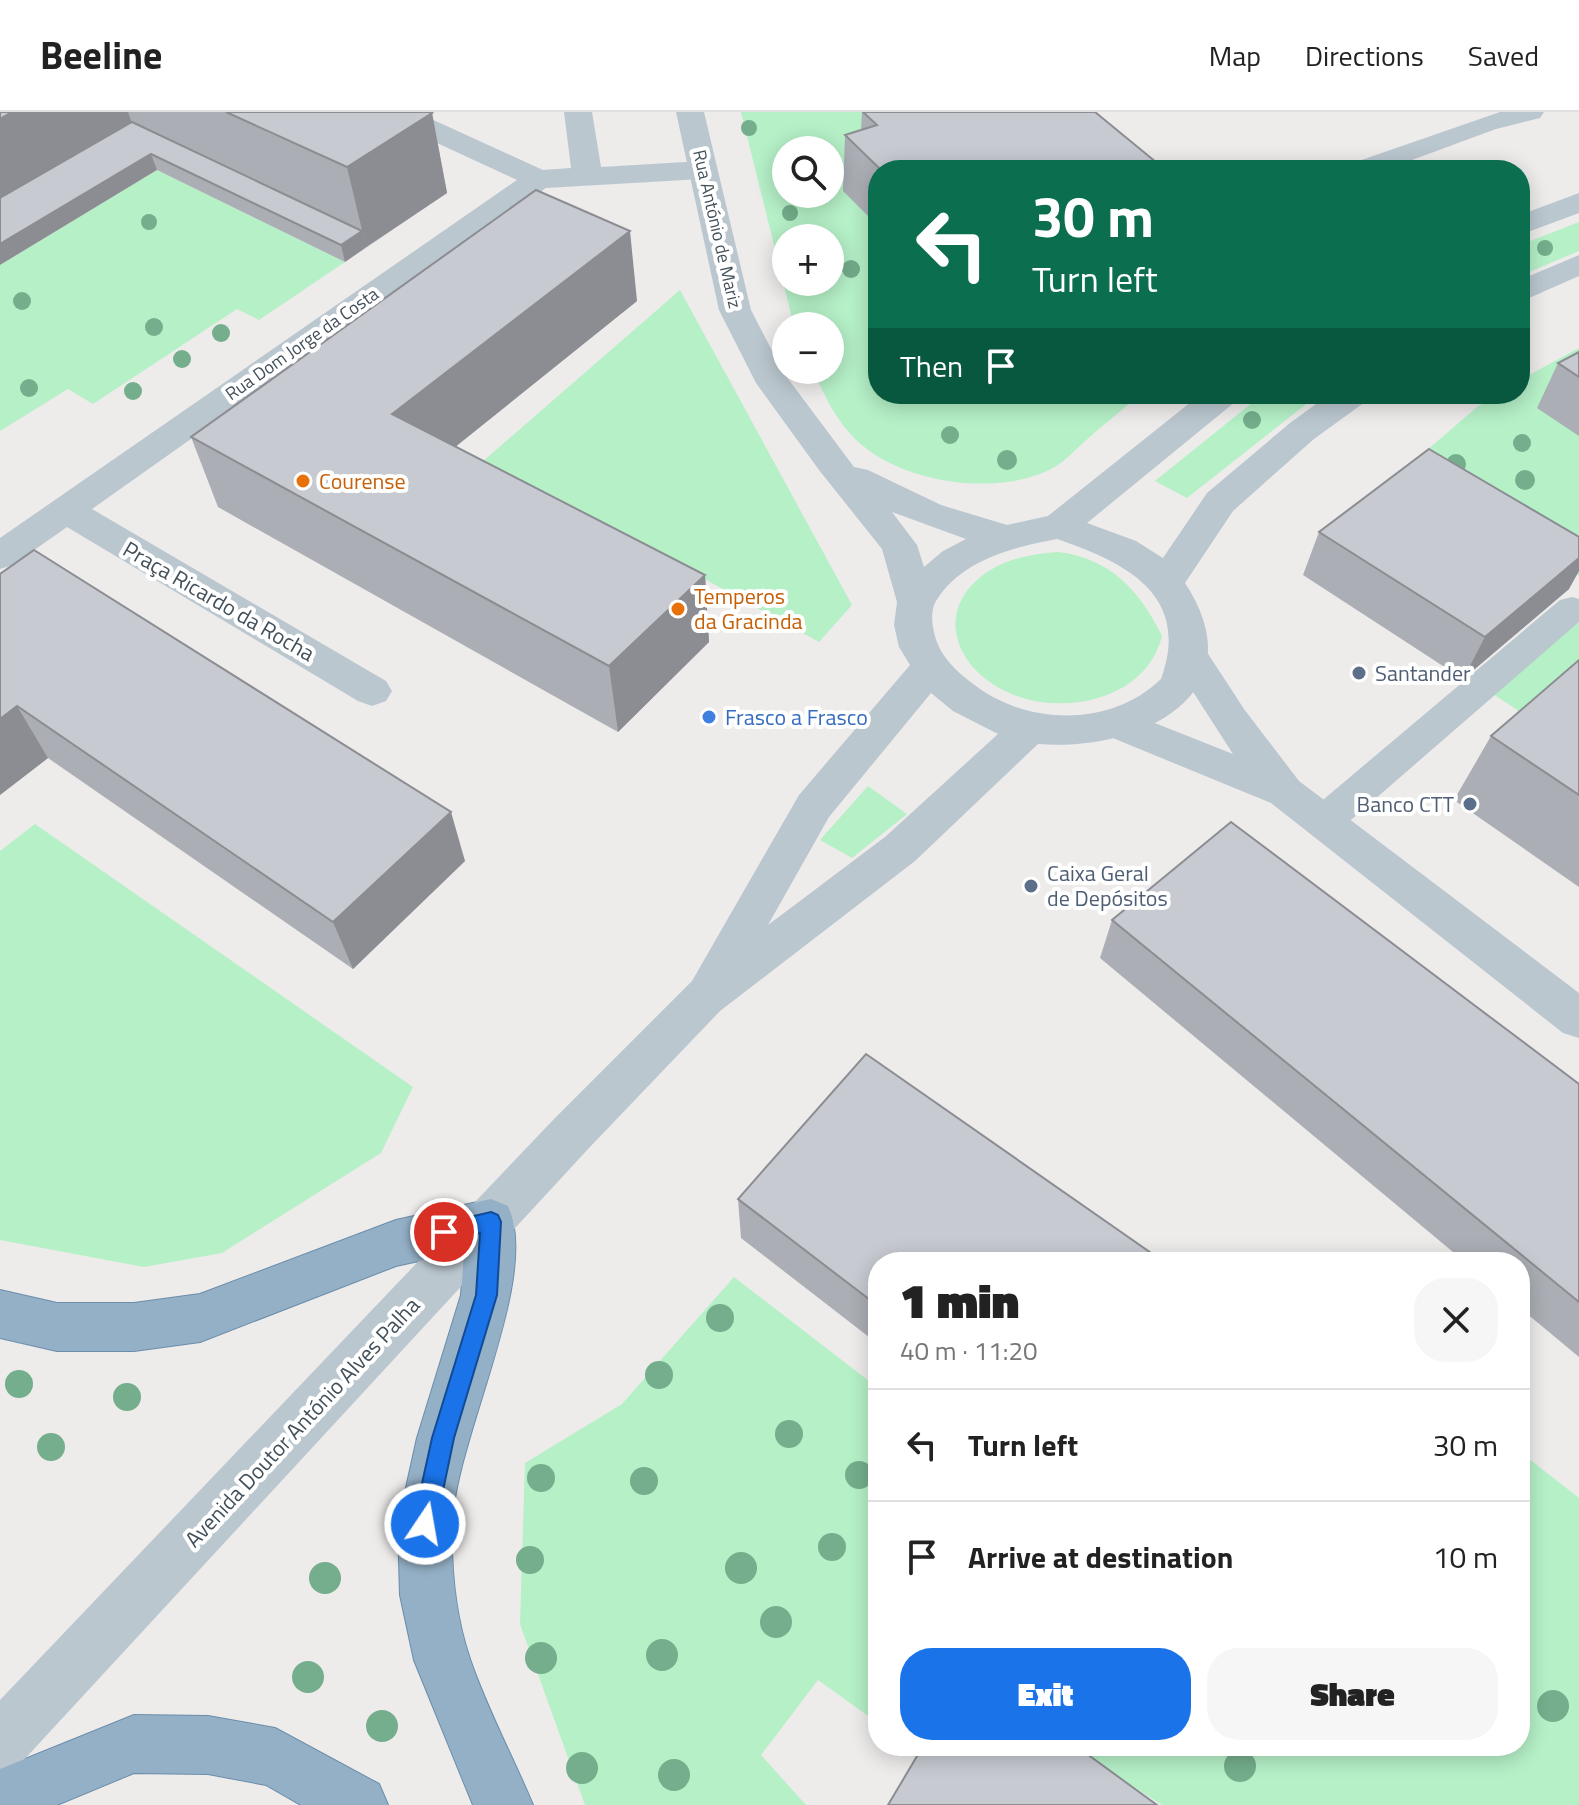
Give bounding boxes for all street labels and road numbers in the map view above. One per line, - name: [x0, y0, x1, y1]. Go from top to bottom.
- street label: Rua António de Mariz: [686, 147, 749, 311]
- street label: Rua Dom Jorge da Costa: [219, 280, 384, 407]
- street label: Praça Ricardo da Rocha: [117, 532, 321, 670]
- street label: Avenida Doutor António Alves Palha: [177, 1289, 427, 1555]

